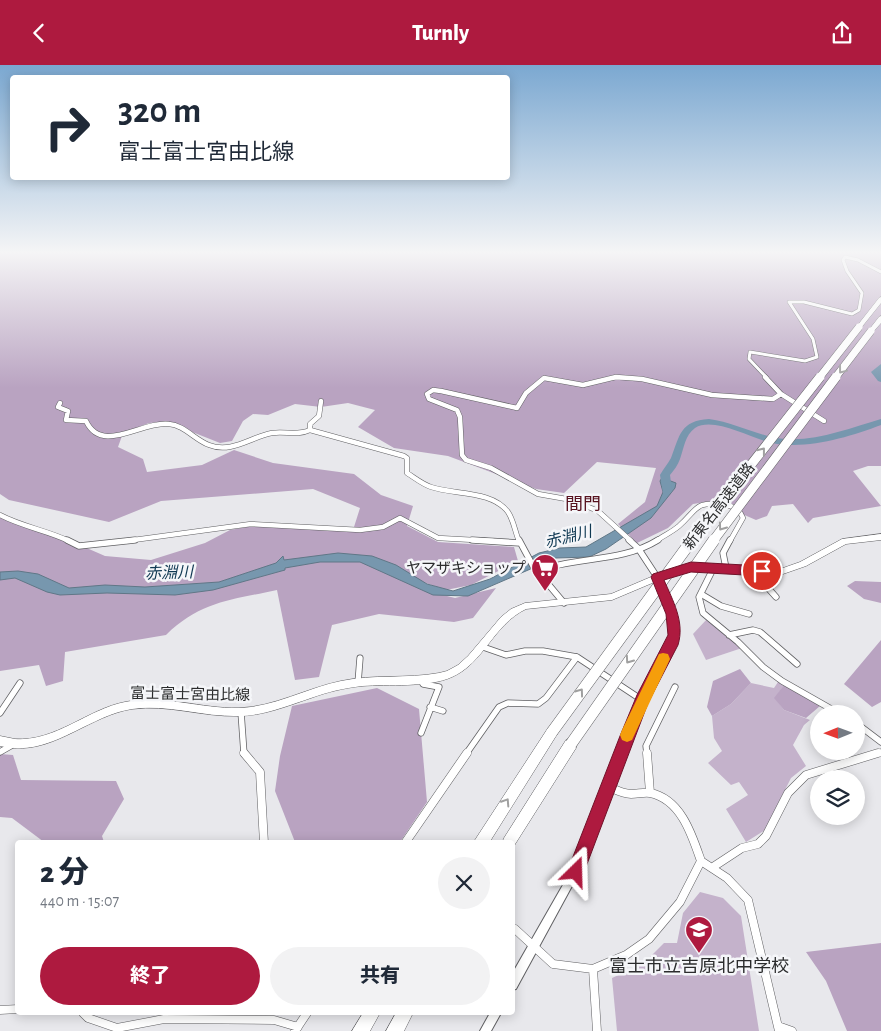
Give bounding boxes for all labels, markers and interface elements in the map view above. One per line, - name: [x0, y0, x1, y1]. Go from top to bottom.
- icon: back: [25, 19, 53, 47]
- icon: share: [828, 19, 856, 47]
- text: Turnly: [412, 22, 469, 44]
- text: 320 m: [118, 94, 201, 129]
- icon: right: [35, 95, 100, 160]
- text: 富士富士宮由比線: [118, 141, 294, 163]
- one-way arrow: [839, 364, 847, 373]
- one-way arrow: [757, 448, 765, 457]
- street label: 新東名高速道路: [680, 460, 758, 552]
- district label: 間門: [565, 496, 601, 514]
- one-way arrow: [720, 521, 728, 530]
- water label: 赤淵川: [543, 522, 595, 551]
- pin: [741, 550, 783, 592]
- supermarket icon: ヤマザキショップ: [530, 553, 560, 592]
- icon: arrive: [748, 557, 776, 585]
- place label: ヤマザキショップ: [406, 560, 526, 576]
- water label: 赤淵川: [145, 563, 195, 582]
- one-way arrow: [626, 654, 635, 664]
- street label: 富士富士宮由比線: [130, 685, 250, 703]
- one-way arrow: [574, 688, 583, 698]
- north arrow: [810, 705, 865, 760]
- map controls: [810, 705, 865, 825]
- button: layers: [810, 770, 865, 825]
- one-way arrow: [500, 798, 510, 807]
- position arrow: [549, 845, 601, 897]
- button: close: [438, 857, 490, 909]
- text: 2 分: [40, 858, 89, 888]
- text: 440 m · 15:07: [40, 893, 119, 909]
- school or university icon: 富士市立吉原北中学校: [684, 915, 714, 954]
- button: 終了: [40, 947, 260, 1005]
- button: 共有: [270, 947, 490, 1005]
- place label: 富士市立吉原北中学校: [609, 956, 789, 976]

